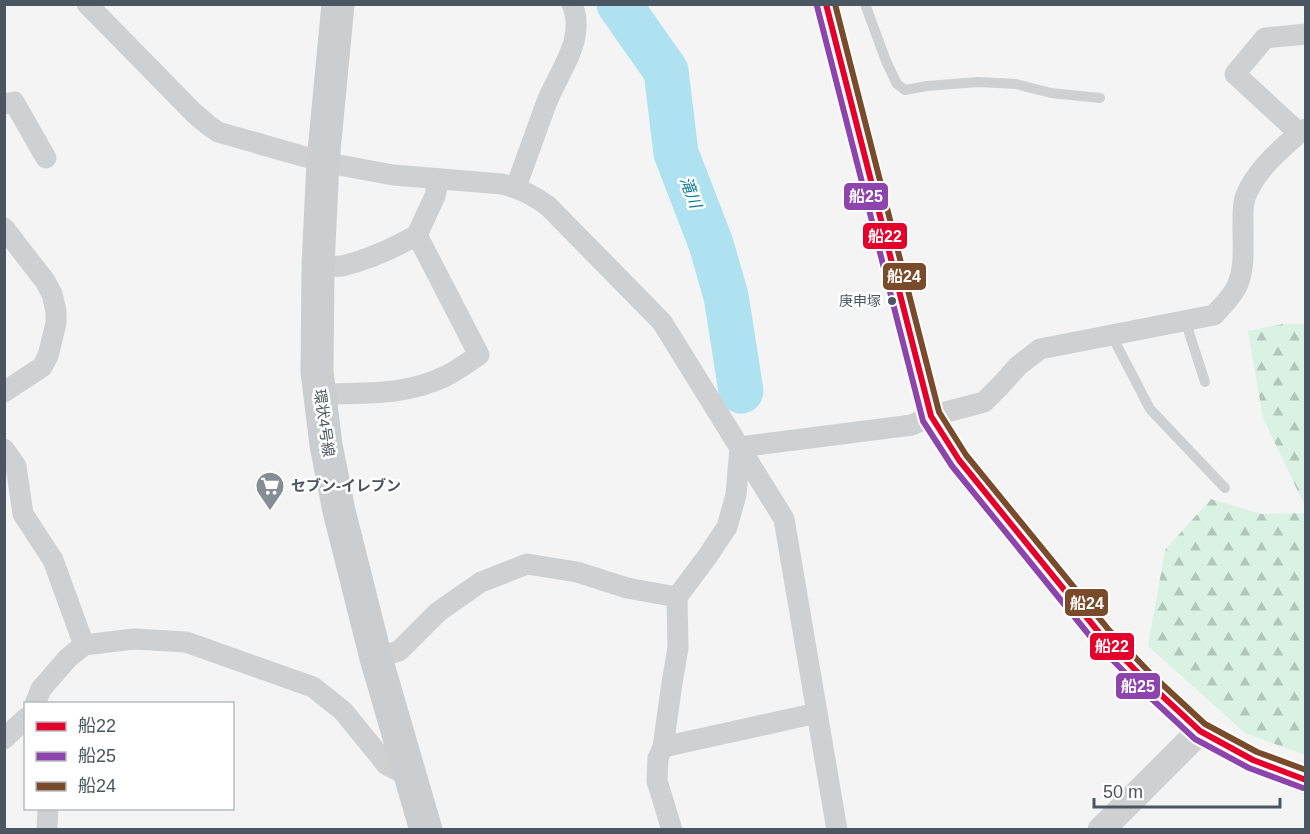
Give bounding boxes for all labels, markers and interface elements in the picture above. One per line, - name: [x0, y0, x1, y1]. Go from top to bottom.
- water label: 滝川: [677, 174, 705, 212]
- line badge: 船25: [843, 182, 889, 211]
- text: 船25: [849, 188, 883, 205]
- line badge: 船22: [862, 222, 908, 250]
- text: 船22: [868, 228, 902, 245]
- line badge: 船24: [882, 262, 927, 291]
- text: 船24: [887, 268, 921, 285]
- place label: 庚申塚: [839, 293, 881, 309]
- marker: 庚申塚: [886, 295, 898, 307]
- street label: 環状4号線: [311, 388, 338, 458]
- supermarket icon: セブン-イレブン: [254, 470, 286, 512]
- place label: セブン-イレブン: [291, 477, 401, 494]
- line badge: 船24: [1064, 588, 1109, 617]
- text: 船24: [1070, 595, 1104, 612]
- line badge: 船22: [1089, 632, 1135, 661]
- text: 船22: [1095, 638, 1129, 655]
- line badge: 船25: [1115, 672, 1161, 700]
- text: 船25: [1121, 678, 1155, 695]
- legend: [24, 702, 234, 810]
- text: 船22: [78, 716, 116, 736]
- text: 船25: [78, 746, 116, 766]
- scale bar: [1094, 771, 1280, 809]
- text: 船24: [78, 776, 116, 796]
- text: 50 m: [1103, 782, 1143, 802]

